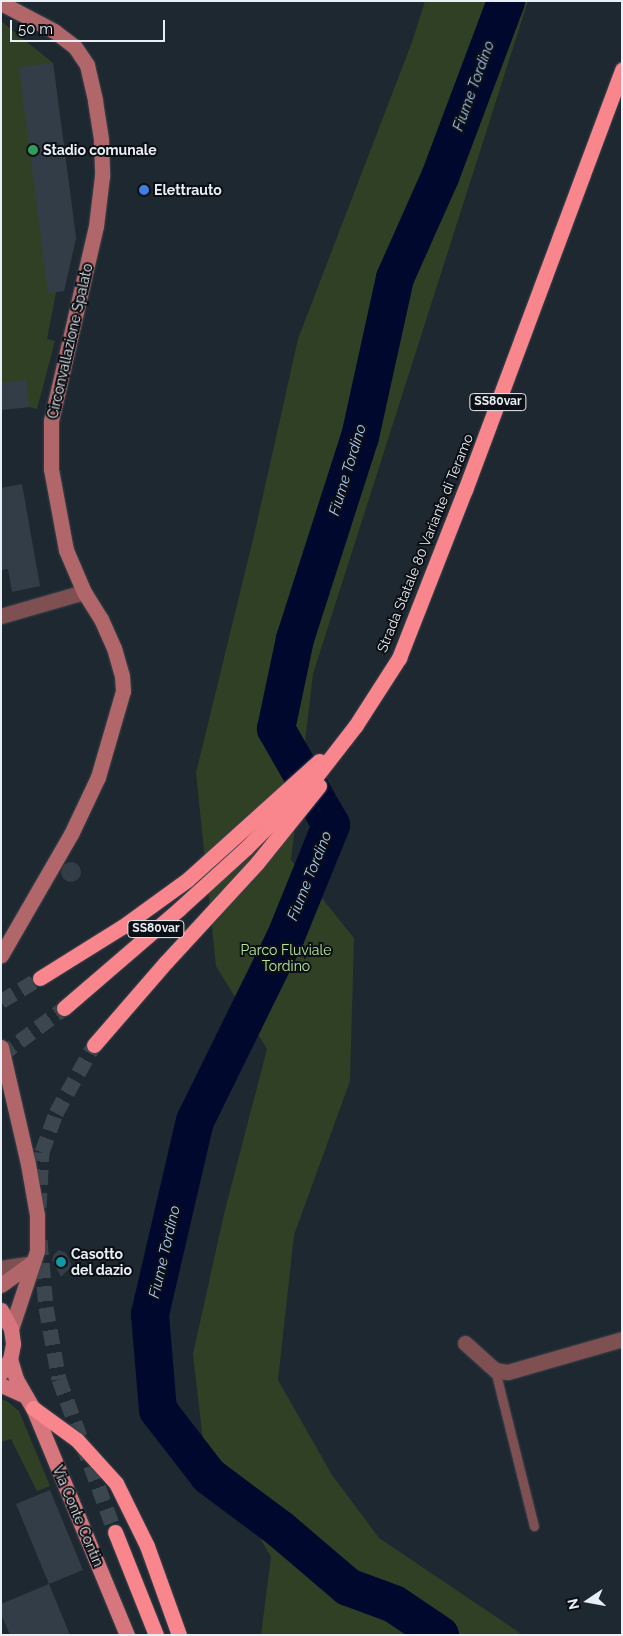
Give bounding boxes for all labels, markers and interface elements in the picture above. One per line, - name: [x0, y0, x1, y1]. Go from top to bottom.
- scale bar: [12, 10, 168, 42]
- text: 50 m: [18, 20, 53, 38]
- water label: Fiume Tordino: [449, 38, 499, 134]
- place label: Stadio comunale: [43, 142, 157, 158]
- marker: Stadio comunale: [27, 144, 39, 156]
- place label: Elettrauto: [154, 182, 222, 198]
- marker: Elettrauto: [138, 184, 150, 196]
- street label: Circonvallazione Spalato: [44, 262, 96, 420]
- road number: SS80var: [469, 392, 527, 412]
- water label: Fiume Tordino: [326, 422, 370, 518]
- street label: Strada Statale 80 Variante di Teramo: [373, 431, 477, 655]
- water label: Fiume Tordino: [284, 829, 336, 923]
- road number: SS80var: [127, 920, 185, 939]
- park label: Parco Fluviale Tordino: [240, 942, 332, 974]
- water label: Fiume Tordino: [146, 1204, 184, 1300]
- place label: Casotto del dazio: [71, 1246, 132, 1278]
- marker: Casotto del dazio: [55, 1256, 67, 1268]
- street label: Via Conte Contin: [49, 1463, 107, 1569]
- north arrow: [563, 1576, 613, 1626]
- text: N: [564, 1597, 582, 1611]

